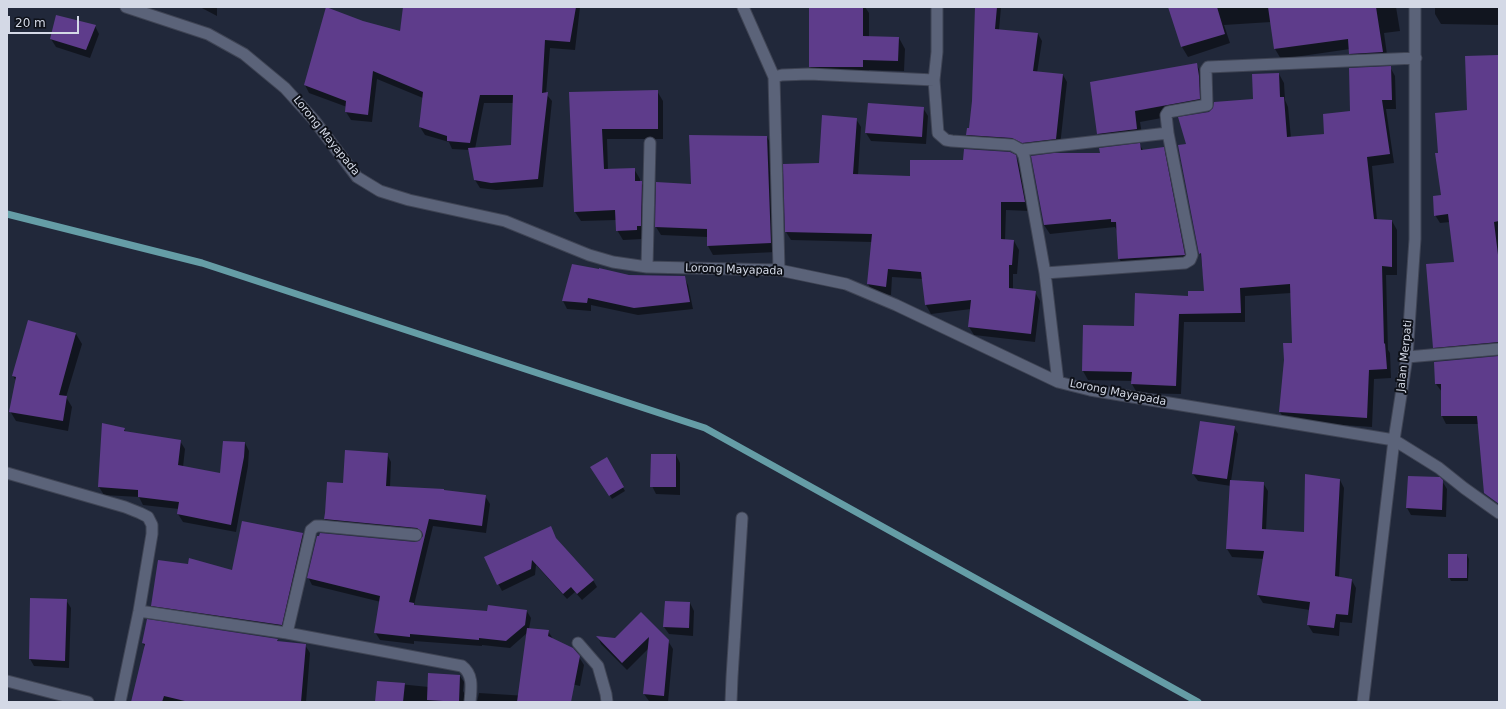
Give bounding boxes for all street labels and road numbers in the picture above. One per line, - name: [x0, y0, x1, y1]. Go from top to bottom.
- street label: Lorong Mayapada: [290, 94, 362, 178]
- street label: Lorong Mayapada: [685, 262, 783, 278]
- street label: Jalan Merpati: [1395, 319, 1415, 393]
- street label: Lorong Mayapada: [1069, 377, 1167, 409]

